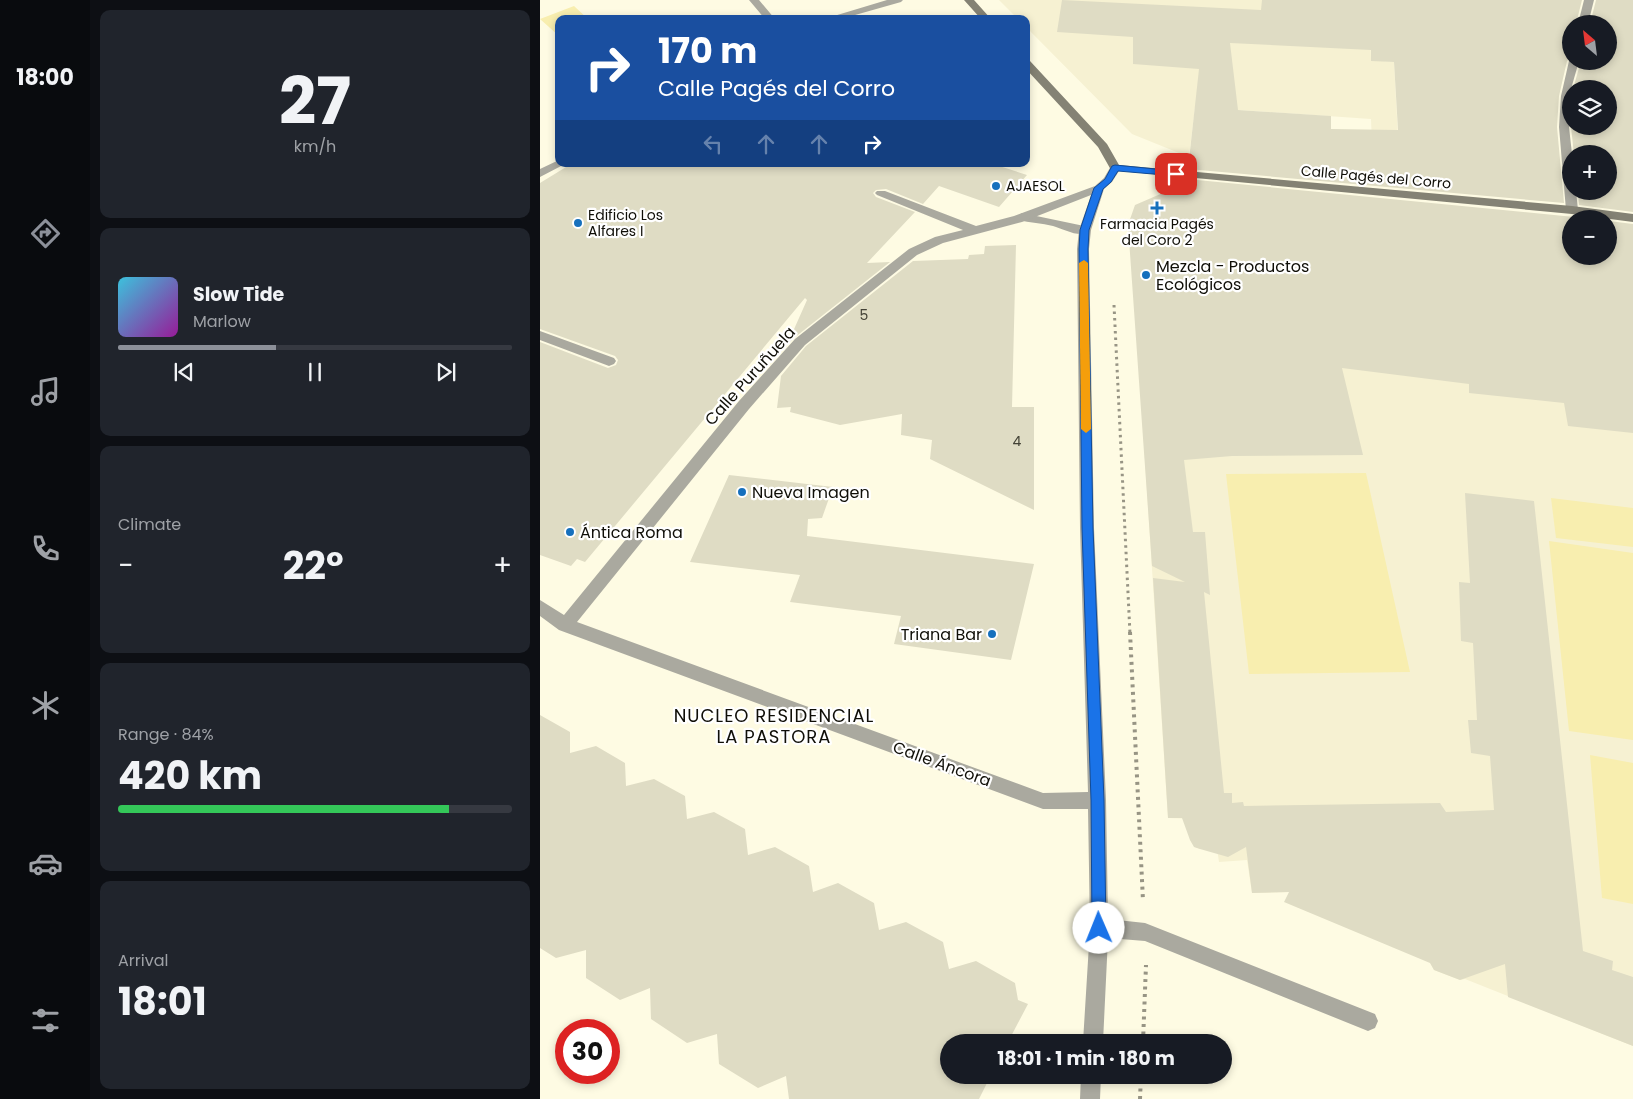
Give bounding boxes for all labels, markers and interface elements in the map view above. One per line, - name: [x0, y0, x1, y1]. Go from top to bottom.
- north arrow: [1562, 15, 1618, 70]
- map controls: [1562, 15, 1617, 265]
- text: 170 m: [658, 26, 757, 75]
- icon: right: [575, 35, 640, 100]
- text: 27: [279, 56, 351, 147]
- text: 18:00: [16, 62, 74, 93]
- text: Calle Pagés del Corro: [658, 73, 895, 104]
- button: layers: [1562, 80, 1617, 135]
- icon: left: [699, 130, 727, 158]
- icon: ahead: [752, 130, 780, 158]
- icon: ahead: [805, 130, 833, 158]
- icon: right: [858, 130, 886, 158]
- text: km/h: [294, 135, 336, 158]
- button: +: [1562, 145, 1617, 200]
- pin: [1155, 153, 1197, 195]
- icon: arrive: [1162, 160, 1190, 188]
- street label: Calle Pagés del Corro: [1300, 160, 1452, 194]
- place label: AJAESOL: [1006, 176, 1065, 196]
- marker: AJAESOL: [990, 180, 1002, 192]
- marker: Farmacia Pagés del Coro 2: [1151, 202, 1163, 214]
- place label: Edificio Los Alfares I: [588, 205, 663, 241]
- button: −: [1562, 210, 1617, 265]
- place label: Farmacia Pagés del Coro 2: [1100, 214, 1214, 250]
- icon: directions: [28, 216, 63, 251]
- marker: Edificio Los Alfares I: [572, 217, 584, 229]
- place label: Mezcla - Productos Ecológicos: [1156, 255, 1309, 296]
- marker: Mezcla - Productos Ecológicos: [1140, 269, 1152, 281]
- text: Slow Tide: [193, 281, 284, 308]
- house number: 5: [860, 305, 868, 325]
- text: Marlow: [193, 310, 251, 333]
- street label: Calle Puruñuela: [699, 321, 801, 431]
- icon: previous: [170, 358, 198, 386]
- icon: pause: [301, 358, 329, 386]
- icon: next: [432, 358, 460, 386]
- icon: music: [28, 374, 63, 409]
- house number: 4: [1013, 431, 1022, 451]
- place label: Nueva Imagen: [752, 481, 870, 504]
- marker: Nueva Imagen: [736, 486, 748, 498]
- text: Climate: [118, 513, 181, 536]
- place label: Ántica Roma: [580, 521, 683, 544]
- marker: Ántica Roma: [564, 526, 576, 538]
- icon: phone: [28, 531, 63, 566]
- text: 22°: [283, 539, 344, 592]
- text: −: [118, 546, 133, 585]
- text: +: [493, 546, 512, 585]
- place label: Triana Bar: [901, 623, 982, 646]
- marker: Triana Bar: [986, 628, 998, 640]
- icon: climate: [28, 688, 63, 723]
- district label: NUCLEO RESIDENCIAL LA PASTORA: [674, 703, 874, 749]
- text: Range · 84%: [118, 723, 214, 746]
- street label: Calle Áncora: [890, 736, 994, 792]
- text: 420 km: [118, 749, 262, 802]
- icon: car: [28, 846, 63, 881]
- position arrow: [1072, 901, 1124, 953]
- text: Arrival: [118, 949, 168, 972]
- text: 18:01: [118, 975, 207, 1028]
- icon: filters: [28, 1003, 63, 1038]
- speed limit sign: 30: [555, 1019, 620, 1084]
- text: 18:01 · 1 min · 180 m: [997, 1045, 1175, 1072]

